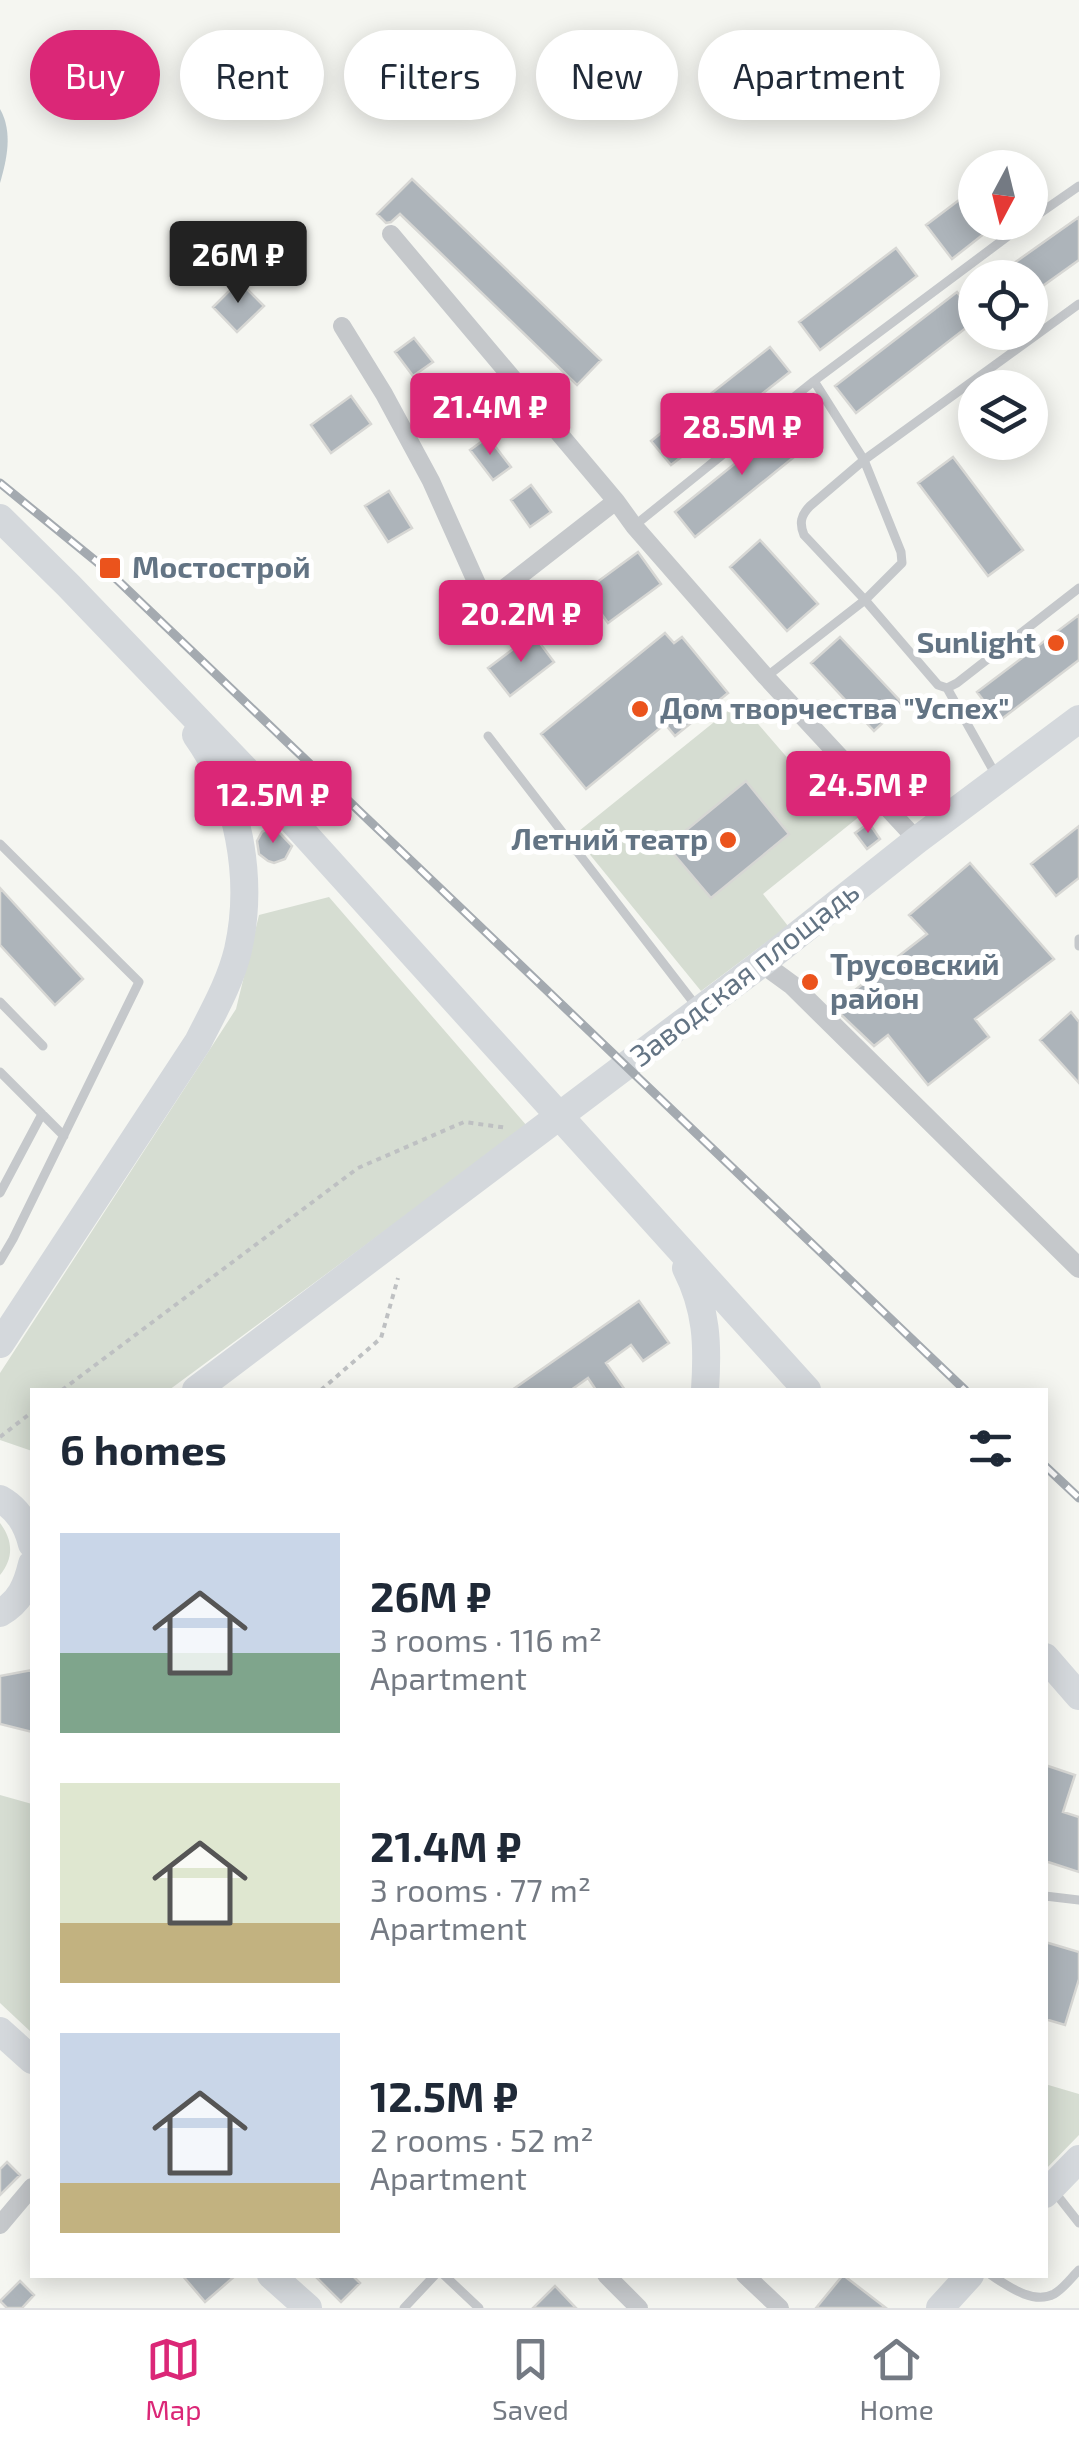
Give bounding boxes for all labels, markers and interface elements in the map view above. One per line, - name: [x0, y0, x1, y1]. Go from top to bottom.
- chip: Buy: [30, 30, 160, 120]
- chip: Rent: [180, 30, 324, 120]
- chip: Filters: [344, 30, 516, 120]
- chip: New: [536, 30, 678, 120]
- chip: Apartment: [698, 30, 940, 120]
- north arrow: [958, 150, 1048, 240]
- map controls: [958, 150, 1048, 460]
- pin: 26M ₽: [168, 221, 308, 306]
- text: 26M ₽: [192, 234, 284, 272]
- button: locate: [958, 260, 1048, 350]
- button: layers: [958, 370, 1048, 460]
- pin: 21.4M ₽: [398, 373, 582, 458]
- text: 21.4M ₽: [432, 386, 548, 424]
- pin: 28.5M ₽: [650, 393, 834, 478]
- text: 28.5M ₽: [682, 406, 802, 444]
- place label: Мостострой: [132, 548, 310, 584]
- marker: Мостострой: [97, 555, 123, 581]
- pin: 20.2M ₽: [429, 580, 613, 665]
- text: 20.2M ₽: [461, 593, 581, 631]
- place label: Sunlight: [917, 623, 1036, 659]
- marker: Sunlight: [1045, 632, 1067, 654]
- place label: Дом творчества "Успех": [660, 689, 1009, 725]
- marker: Дом творчества "Успех": [629, 698, 651, 720]
- pin: 24.5M ₽: [776, 751, 960, 836]
- pin: 12.5M ₽: [181, 761, 365, 846]
- text: 24.5M ₽: [808, 764, 928, 802]
- text: 12.5M ₽: [217, 774, 330, 812]
- place label: Летний театр: [511, 820, 708, 856]
- marker: Летний театр: [717, 829, 739, 851]
- street label: Заводская площадь: [622, 872, 865, 1073]
- place label: Трусовский район: [830, 945, 1000, 1015]
- marker: Трусовский район: [799, 971, 821, 993]
- icon: filters: [963, 1421, 1018, 1476]
- text: 6 homes: [60, 1423, 227, 1473]
- text: 26M ₽: [370, 1570, 492, 1620]
- icon: home: [140, 1573, 260, 1693]
- text: 3 rooms · 116 m²: [370, 1620, 602, 1658]
- text: Apartment: [370, 1658, 527, 1696]
- text: 21.4M ₽: [370, 1820, 522, 1870]
- icon: home: [140, 1823, 260, 1943]
- text: 3 rooms · 77 m²: [370, 1870, 591, 1908]
- text: Apartment: [370, 1908, 527, 1946]
- text: 12.5M ₽: [370, 2070, 518, 2120]
- icon: home: [140, 2073, 260, 2193]
- text: 2 rooms · 52 m²: [370, 2120, 594, 2158]
- text: Apartment: [370, 2158, 527, 2196]
- tab: Map: [145, 2332, 201, 2426]
- tab: Saved: [492, 2332, 569, 2426]
- tab: Home: [860, 2332, 934, 2426]

